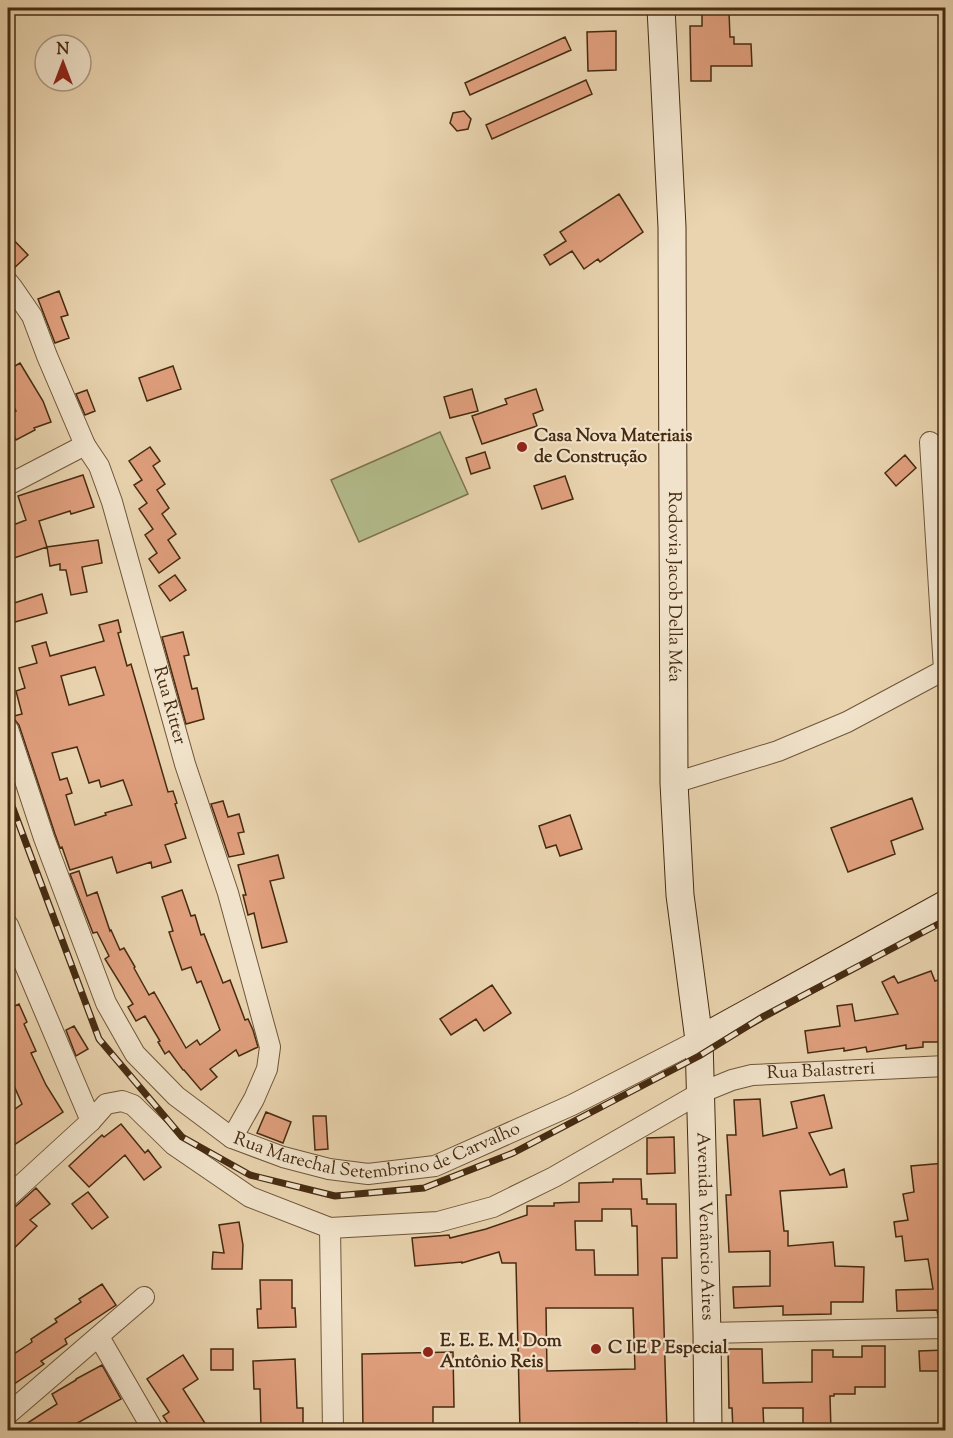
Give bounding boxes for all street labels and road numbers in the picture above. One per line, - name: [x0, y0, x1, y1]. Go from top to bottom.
- street label: Rodovia Jacob Della Méa: [660, 491, 687, 682]
- street label: Rua Ritter: [145, 663, 192, 748]
- street label: Rua Balastreri: [766, 1056, 875, 1087]
- street label: Rua Marechal Setembrino de Carvalho: [228, 1113, 528, 1145]
- street label: Avenida Venâncio Aires: [689, 1132, 720, 1321]

